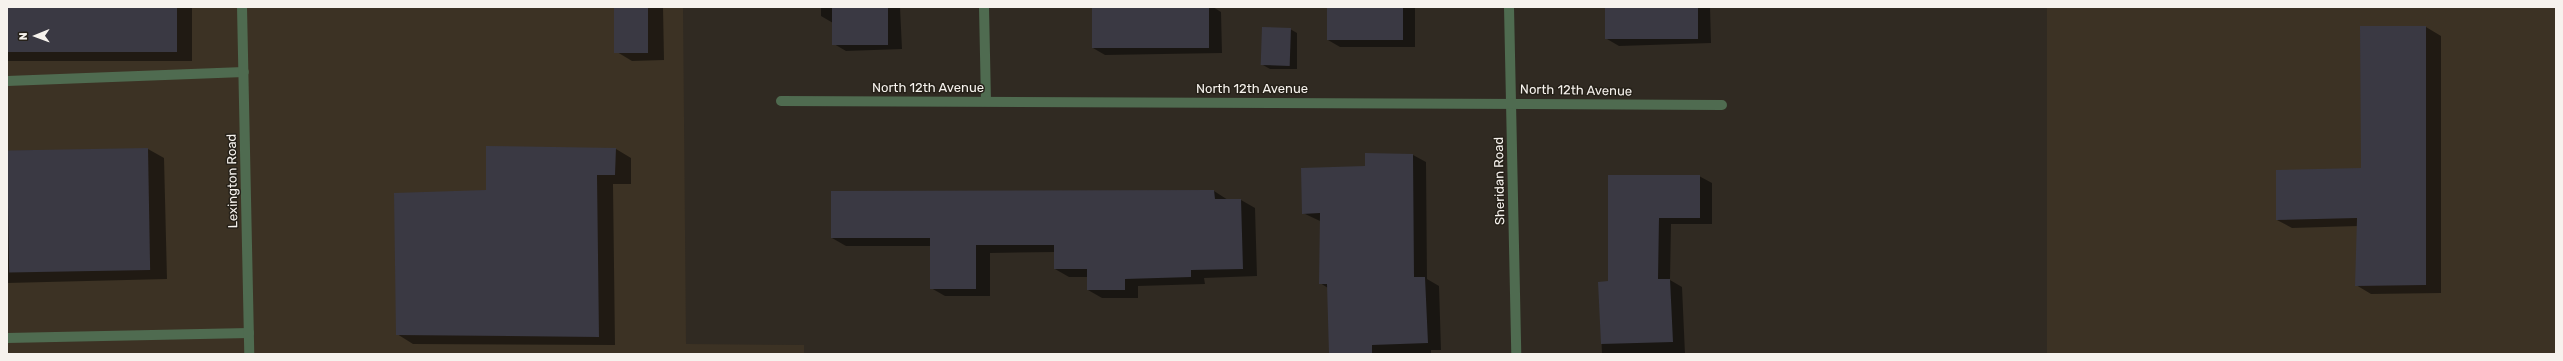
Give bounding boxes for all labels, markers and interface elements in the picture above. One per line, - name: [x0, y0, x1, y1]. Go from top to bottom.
- north arrow: [16, 16, 56, 56]
- text: N: [17, 32, 30, 40]
- street label: North 12th Avenue: [872, 80, 984, 96]
- street label: North 12th Avenue: [1196, 81, 1308, 97]
- street label: North 12th Avenue: [1520, 82, 1632, 100]
- street label: Lexington Road: [224, 134, 242, 228]
- street label: Sheridan Road: [1491, 137, 1509, 225]

